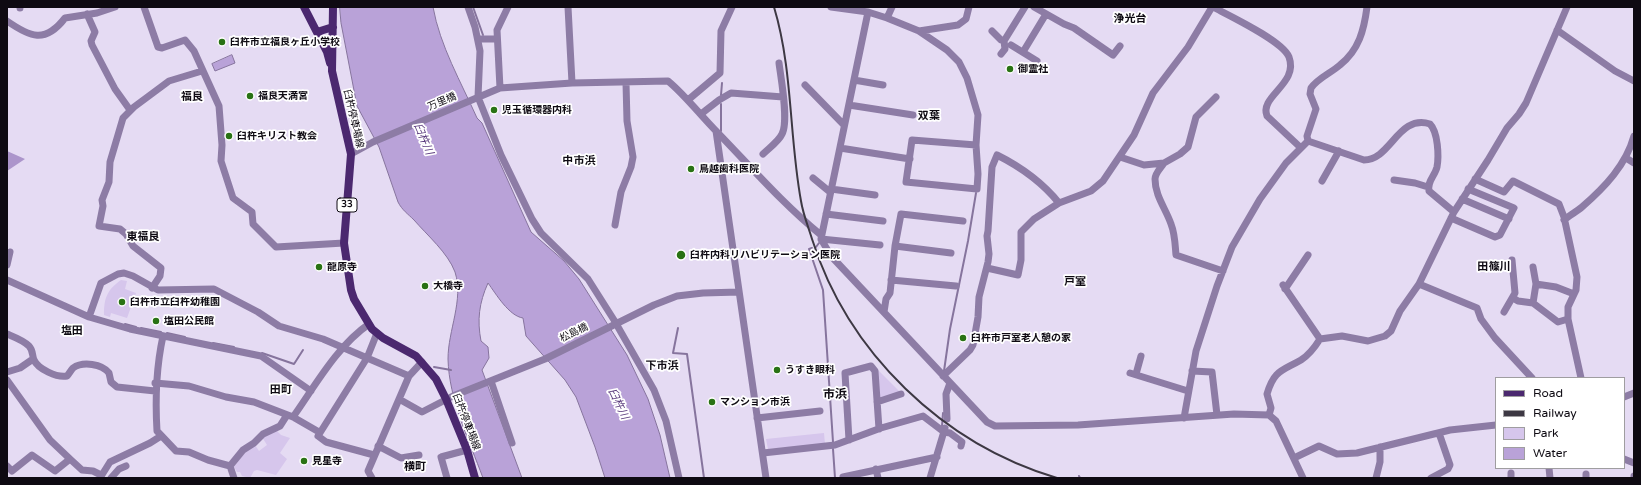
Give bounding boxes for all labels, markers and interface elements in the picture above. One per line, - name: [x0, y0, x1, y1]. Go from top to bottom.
- district label: 浄光台: [1114, 12, 1146, 26]
- place label: 臼杵市立福良ヶ丘小学校: [230, 36, 340, 48]
- marker: 臼杵市立福良ヶ丘小学校: [217, 37, 227, 47]
- place label: 御霊社: [1018, 63, 1048, 75]
- marker: 御霊社: [1005, 64, 1015, 74]
- street label: 臼杵停車場線: [340, 88, 366, 150]
- district label: 福良: [181, 90, 203, 104]
- place label: 福良天満宮: [258, 90, 308, 102]
- marker: 福良天満宮: [245, 91, 255, 101]
- street label: 万里橋: [426, 91, 458, 113]
- place label: 児玉循環器内科: [502, 104, 572, 116]
- marker: 児玉循環器内科: [489, 105, 499, 115]
- district label: 双葉: [918, 109, 940, 123]
- water label: 臼杵川: [410, 121, 436, 157]
- place label: 臼杵キリスト教会: [237, 130, 317, 142]
- marker: 臼杵キリスト教会: [224, 131, 234, 141]
- district label: 中市浜: [563, 154, 595, 168]
- place label: 鳥越歯科医院: [699, 163, 759, 175]
- marker: 鳥越歯科医院: [686, 164, 696, 174]
- road number: 33: [337, 198, 357, 212]
- district label: 東福良: [127, 230, 159, 244]
- marker: 臼杵内科リハビリテーション医院: [675, 249, 687, 261]
- place label: 臼杵内科リハビリテーション医院: [690, 249, 840, 261]
- district label: 田篠川: [1478, 260, 1510, 274]
- place label: 龍原寺: [327, 261, 357, 273]
- marker: 龍原寺: [314, 262, 324, 272]
- district label: 戸室: [1064, 275, 1086, 289]
- place label: 大橋寺: [433, 280, 463, 292]
- marker: 大橋寺: [420, 281, 430, 291]
- place label: 臼杵市立臼杵幼稚園: [130, 296, 220, 308]
- marker: 臼杵市立臼杵幼稚園: [117, 297, 127, 307]
- place label: 塩田公民館: [164, 315, 214, 327]
- marker: 塩田公民館: [151, 316, 161, 326]
- street label: 松島橋: [558, 321, 590, 345]
- district label: 塩田: [61, 324, 83, 338]
- place label: 臼杵市戸室老人憩の家: [971, 332, 1071, 344]
- marker: 臼杵市戸室老人憩の家: [958, 333, 968, 343]
- district label: 下市浜: [646, 359, 678, 373]
- place label: うすき眼科: [785, 364, 835, 376]
- marker: うすき眼科: [772, 365, 782, 375]
- legend: [1495, 377, 1625, 469]
- district label: 田町: [270, 383, 292, 397]
- water label: 臼杵川: [605, 386, 631, 422]
- text: Road: [1533, 386, 1563, 400]
- district label: 市浜: [823, 388, 847, 402]
- street label: 臼杵停車場線: [450, 392, 482, 452]
- place label: マンション市浜: [720, 396, 790, 408]
- marker: マンション市浜: [707, 397, 717, 407]
- text: Railway: [1533, 406, 1577, 420]
- text: Park: [1533, 426, 1559, 440]
- text: Water: [1533, 446, 1567, 460]
- place label: 見星寺: [312, 455, 342, 467]
- marker: 見星寺: [299, 456, 309, 466]
- district label: 横町: [404, 460, 426, 474]

